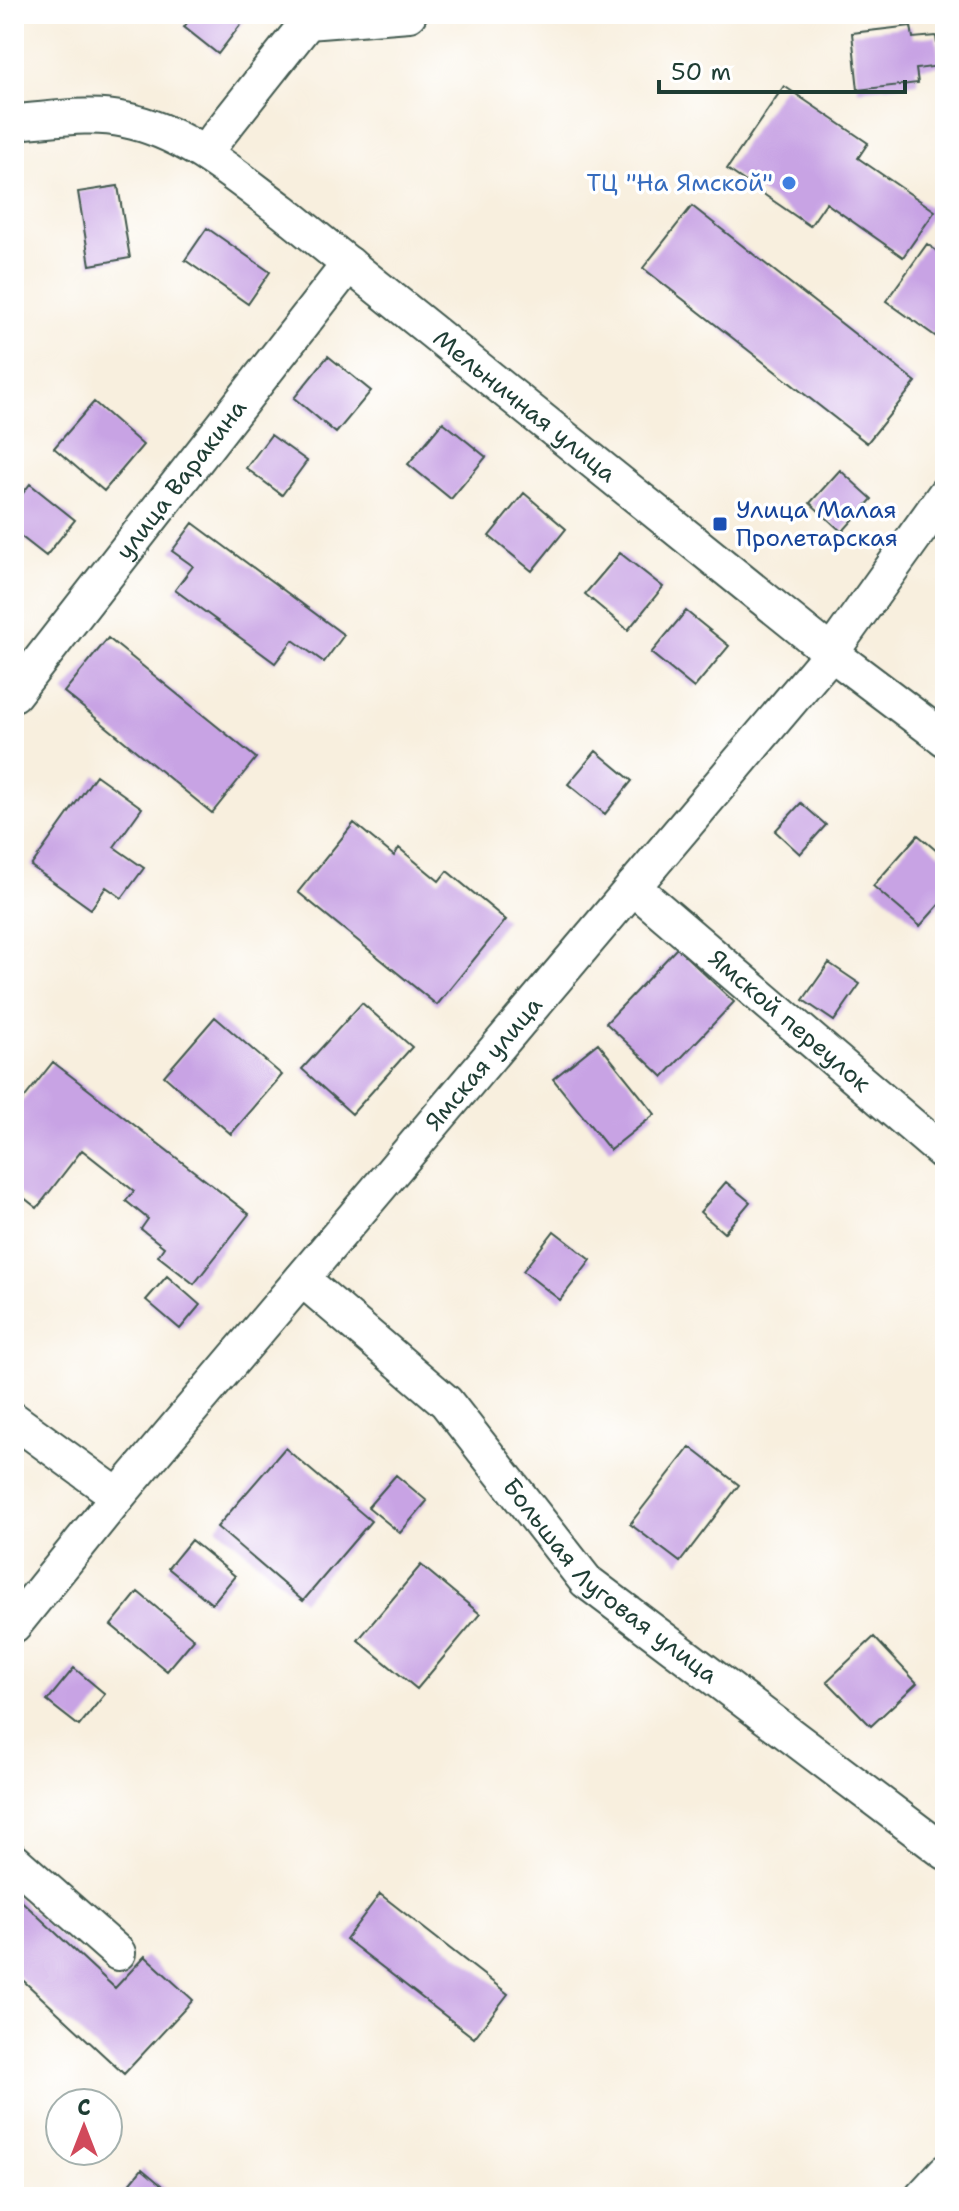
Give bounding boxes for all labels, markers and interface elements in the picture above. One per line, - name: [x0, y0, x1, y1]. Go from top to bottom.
- scale bar: [659, 44, 905, 94]
- text: 50 m: [671, 56, 731, 88]
- place label: ТЦ "На Ямской": [587, 167, 773, 199]
- marker: ТЦ "На Ямской": [780, 174, 798, 192]
- street label: Мельничная улица: [426, 322, 623, 490]
- street label: улица Варакина: [109, 393, 254, 566]
- place label: Улица Малая Пролетарская: [736, 494, 898, 554]
- marker: Улица Малая Пролетарская: [711, 515, 729, 533]
- street label: Ямской переулок: [702, 943, 877, 1099]
- street label: Ямская улица: [418, 990, 550, 1137]
- street label: Большая Луговая улица: [495, 1471, 724, 1691]
- north arrow: [44, 2087, 124, 2167]
- text: С: [77, 2093, 91, 2122]

